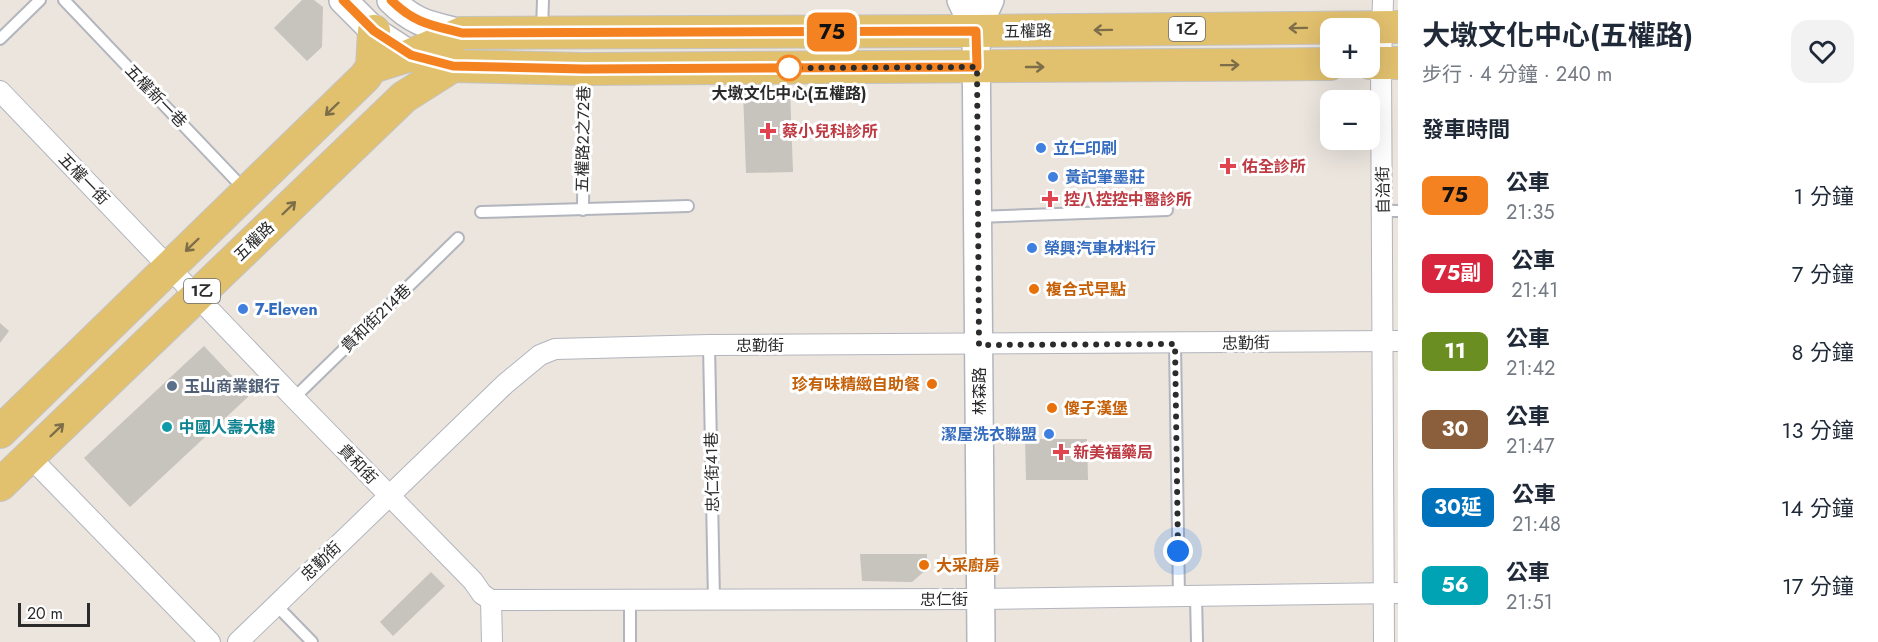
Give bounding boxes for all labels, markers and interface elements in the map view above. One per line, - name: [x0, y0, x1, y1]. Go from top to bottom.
- line badge: 75: [805, 12, 859, 51]
- text: 大墩文化中心(五權路): [1422, 15, 1693, 56]
- text: 75: [819, 17, 845, 47]
- road number: 1乙: [1169, 17, 1205, 41]
- map controls: [1320, 18, 1380, 150]
- button: +: [1320, 18, 1380, 78]
- street label: 五權路: [1004, 19, 1052, 43]
- button: heart: [1791, 20, 1854, 83]
- one-way arrow: [1288, 22, 1308, 34]
- one-way arrow: [1093, 24, 1113, 36]
- marker: 大墩文化中心(五權路): [776, 55, 802, 81]
- street label: 五權新一巷: [120, 59, 192, 133]
- one-way arrow: [1220, 59, 1240, 71]
- text: 步行 · 4 分鐘 · 240 m: [1422, 60, 1612, 89]
- one-way arrow: [1025, 61, 1045, 73]
- place label: 大墩文化中心(五權路): [712, 82, 866, 105]
- street label: 五權路2之72巷: [571, 86, 595, 192]
- button: −: [1320, 90, 1380, 150]
- one-way arrow: [325, 102, 340, 116]
- text: 發車時間: [1422, 113, 1510, 145]
- place label: 蔡小兒科診所: [782, 120, 878, 143]
- marker: 蔡小兒科診所: [759, 122, 777, 140]
- place label: 立仁印刷: [1053, 137, 1117, 160]
- marker: 立仁印刷: [1034, 141, 1048, 155]
- street label: 五權一街: [53, 148, 115, 210]
- place label: 佑全診所: [1241, 155, 1306, 178]
- marker: 佑全診所: [1219, 157, 1237, 175]
- place label: 黃記筆墨莊: [1065, 166, 1145, 189]
- street label: 自治街: [1371, 166, 1395, 214]
- text: 公車: [1506, 166, 1550, 198]
- marker: 黃記筆墨莊: [1046, 170, 1060, 184]
- text: 75: [1442, 180, 1468, 210]
- text: 1 分鐘: [1793, 180, 1854, 212]
- place label: 控八控控中醫診所: [1064, 188, 1192, 211]
- marker: 控八控控中醫診所: [1041, 190, 1059, 208]
- text: 21:35: [1506, 198, 1555, 227]
- one-way arrow: [281, 201, 296, 215]
- street label: 五權路: [229, 216, 279, 266]
- place label: 榮興汽車材料行: [1044, 237, 1156, 260]
- one-way arrow: [185, 238, 200, 252]
- marker: 榮興汽車材料行: [1025, 241, 1039, 255]
- text: 公車: [1511, 244, 1555, 276]
- text: 75副: [1434, 258, 1481, 288]
- text: 7 分鐘: [1792, 258, 1854, 290]
- text: 21:41: [1511, 276, 1558, 305]
- place label: 複合式早點: [1046, 278, 1126, 301]
- road number: 1乙: [184, 279, 220, 303]
- street label: 貴和街214巷: [336, 279, 416, 357]
- marker: 複合式早點: [1027, 282, 1041, 296]
- place label: 7-Eleven: [255, 298, 318, 321]
- marker: 7-Eleven: [236, 302, 250, 316]
- text: 公車: [1506, 322, 1550, 354]
- street label: 忠勤街: [1222, 331, 1270, 355]
- street label: 忠勤街: [736, 334, 784, 357]
- text: 11: [1444, 336, 1466, 366]
- text: 8 分鐘: [1791, 336, 1854, 368]
- text: 21:42: [1506, 354, 1555, 383]
- street label: 林森路: [968, 367, 991, 415]
- place label: 珍有味精緻自助餐: [792, 373, 920, 396]
- place label: 玉山商業銀行: [184, 375, 280, 398]
- marker: 珍有味精緻自助餐: [925, 377, 939, 391]
- marker: 玉山商業銀行: [165, 379, 179, 393]
- place label: 傻子漢堡: [1064, 397, 1128, 420]
- text: 公車: [1506, 400, 1550, 432]
- marker: 傻子漢堡: [1045, 401, 1059, 415]
- text: 30: [1442, 414, 1468, 444]
- text: 13 分鐘: [1781, 414, 1854, 446]
- place label: 中國人壽大樓: [179, 416, 275, 439]
- marker: 中國人壽大樓: [160, 420, 174, 434]
- one-way arrow: [50, 423, 65, 438]
- place label: 潔屋洗衣聯盟: [941, 423, 1037, 446]
- marker: 潔屋洗衣聯盟: [1042, 427, 1056, 441]
- street label: 忠仁街41巷: [700, 432, 724, 512]
- text: 21:47: [1506, 432, 1555, 461]
- street label: 貴和街: [333, 439, 383, 489]
- place label: 新美福藥局: [1073, 441, 1153, 464]
- marker: 新美福藥局: [1054, 445, 1068, 459]
- text: 公車: [1512, 478, 1556, 510]
- text: 30延: [1434, 492, 1482, 522]
- text: 14 分鐘: [1781, 492, 1854, 524]
- text: 21:48: [1512, 510, 1561, 539]
- street label: 忠勤街: [296, 536, 346, 586]
- your location: [1163, 536, 1193, 566]
- place label: 大采廚房: [936, 554, 1000, 577]
- text: 公車: [1506, 556, 1550, 588]
- marker: 大采廚房: [917, 558, 931, 572]
- text: 56: [1441, 570, 1469, 600]
- text: 17 分鐘: [1782, 570, 1854, 602]
- street label: 忠仁街: [920, 588, 968, 611]
- text: 21:51: [1506, 588, 1553, 617]
- scale bar: [18, 600, 90, 628]
- text: 20 m: [27, 602, 63, 625]

